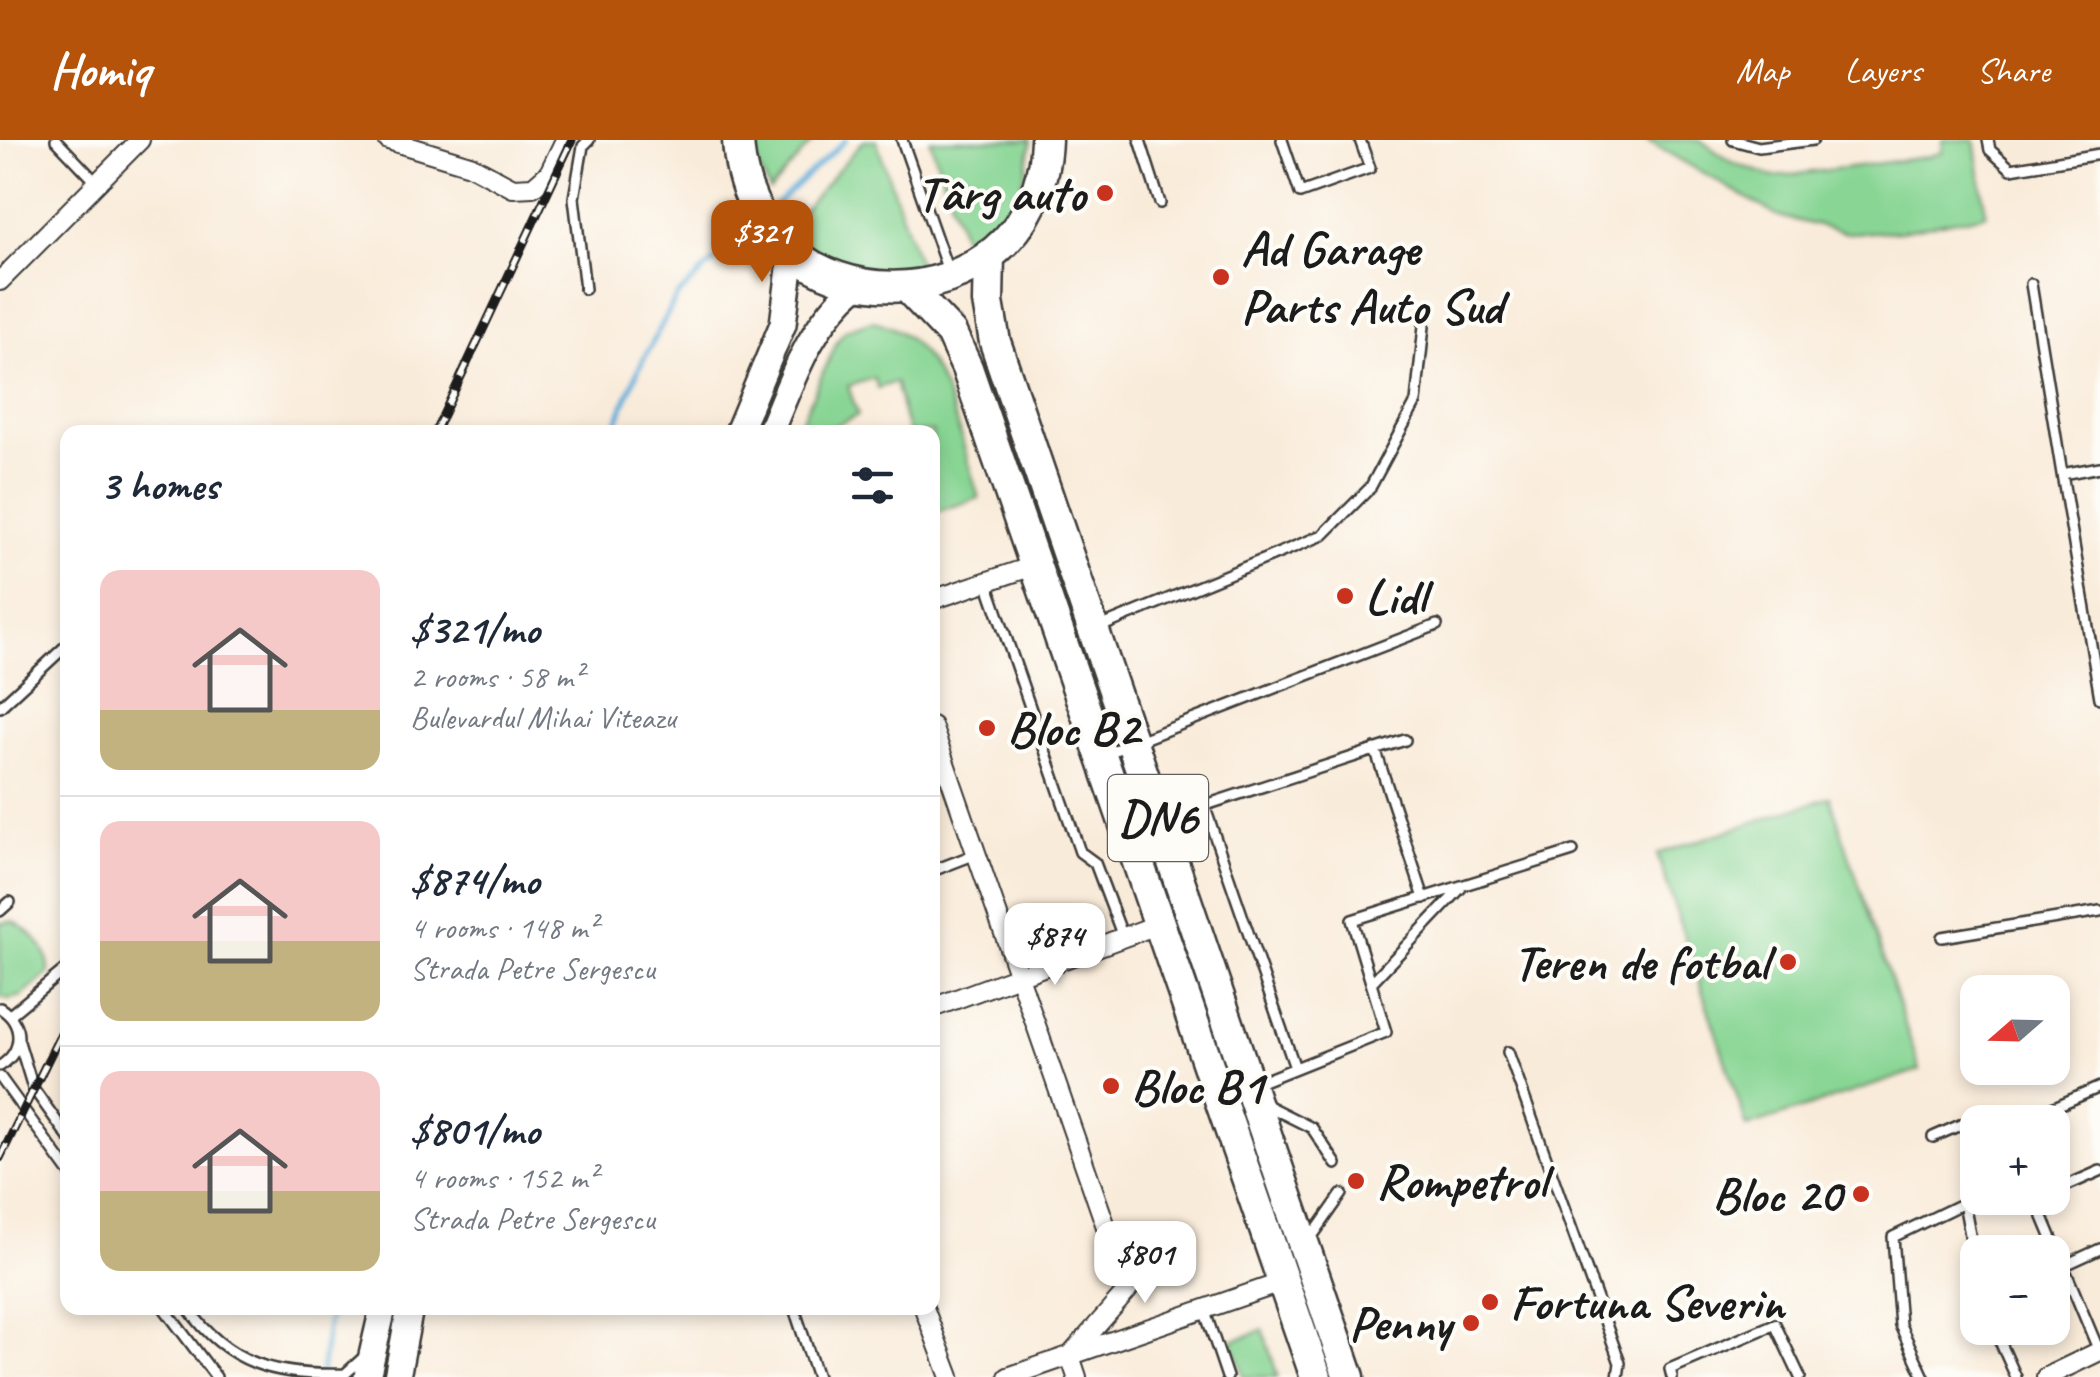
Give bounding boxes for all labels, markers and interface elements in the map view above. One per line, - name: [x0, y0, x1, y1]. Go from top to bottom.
- text: Homiq: [50, 40, 150, 100]
- text: Map: [1736, 48, 1789, 93]
- text: Layers: [1844, 48, 1922, 93]
- text: Share: [1977, 48, 2050, 93]
- place label: Târg auto: [917, 162, 1088, 225]
- marker: Târg auto: [1094, 182, 1116, 204]
- pin: $321: [703, 200, 821, 285]
- text: $321: [733, 212, 791, 253]
- place label: Ad Garage Parts Auto Sud: [1241, 217, 1511, 338]
- marker: Ad Garage Parts Auto Sud: [1210, 266, 1232, 288]
- icon: filters: [845, 458, 900, 513]
- text: 3 homes: [100, 459, 219, 512]
- place label: Lidl: [1365, 565, 1435, 628]
- marker: Lidl: [1334, 585, 1356, 607]
- text: $321/mo: [410, 603, 539, 656]
- icon: home: [180, 610, 300, 730]
- text: 2 rooms · 58 m²: [410, 656, 583, 697]
- text: Bulevardul Mihai Viteazu: [410, 697, 676, 738]
- place label: Bloc B2: [1007, 697, 1144, 760]
- marker: Bloc B2: [976, 717, 998, 739]
- road number: DN6: [1108, 775, 1208, 861]
- text: $874/mo: [410, 854, 539, 907]
- icon: home: [180, 861, 300, 981]
- pin: $874: [996, 903, 1114, 988]
- text: 4 rooms · 148 m²: [410, 907, 597, 948]
- text: $874: [1026, 915, 1084, 956]
- place label: Teren de fotbal: [1513, 931, 1777, 994]
- text: Strada Petre Sergescu: [410, 948, 655, 989]
- marker: Teren de fotbal: [1777, 951, 1799, 973]
- north arrow: [1960, 975, 2070, 1085]
- map controls: [1960, 975, 2070, 1345]
- place label: Bloc B1: [1131, 1055, 1269, 1118]
- marker: Bloc B1: [1100, 1075, 1122, 1097]
- text: $801/mo: [410, 1104, 539, 1157]
- button: +: [1960, 1105, 2070, 1215]
- icon: home: [180, 1111, 300, 1231]
- place label: Rompetrol: [1376, 1150, 1555, 1213]
- text: 4 rooms · 152 m²: [410, 1157, 597, 1198]
- place label: Bloc 20: [1712, 1163, 1845, 1226]
- marker: Rompetrol: [1345, 1170, 1367, 1192]
- marker: Bloc 20: [1850, 1183, 1872, 1205]
- text: Strada Petre Sergescu: [410, 1198, 655, 1239]
- pin: $801: [1086, 1221, 1204, 1306]
- text: $801: [1116, 1233, 1174, 1274]
- button: −: [1960, 1235, 2070, 1345]
- place label: Fortuna Severin: [1510, 1271, 1787, 1334]
- marker: Fortuna Severin: [1479, 1291, 1501, 1313]
- place label: Penny: [1349, 1292, 1456, 1355]
- marker: Penny: [1460, 1312, 1482, 1334]

